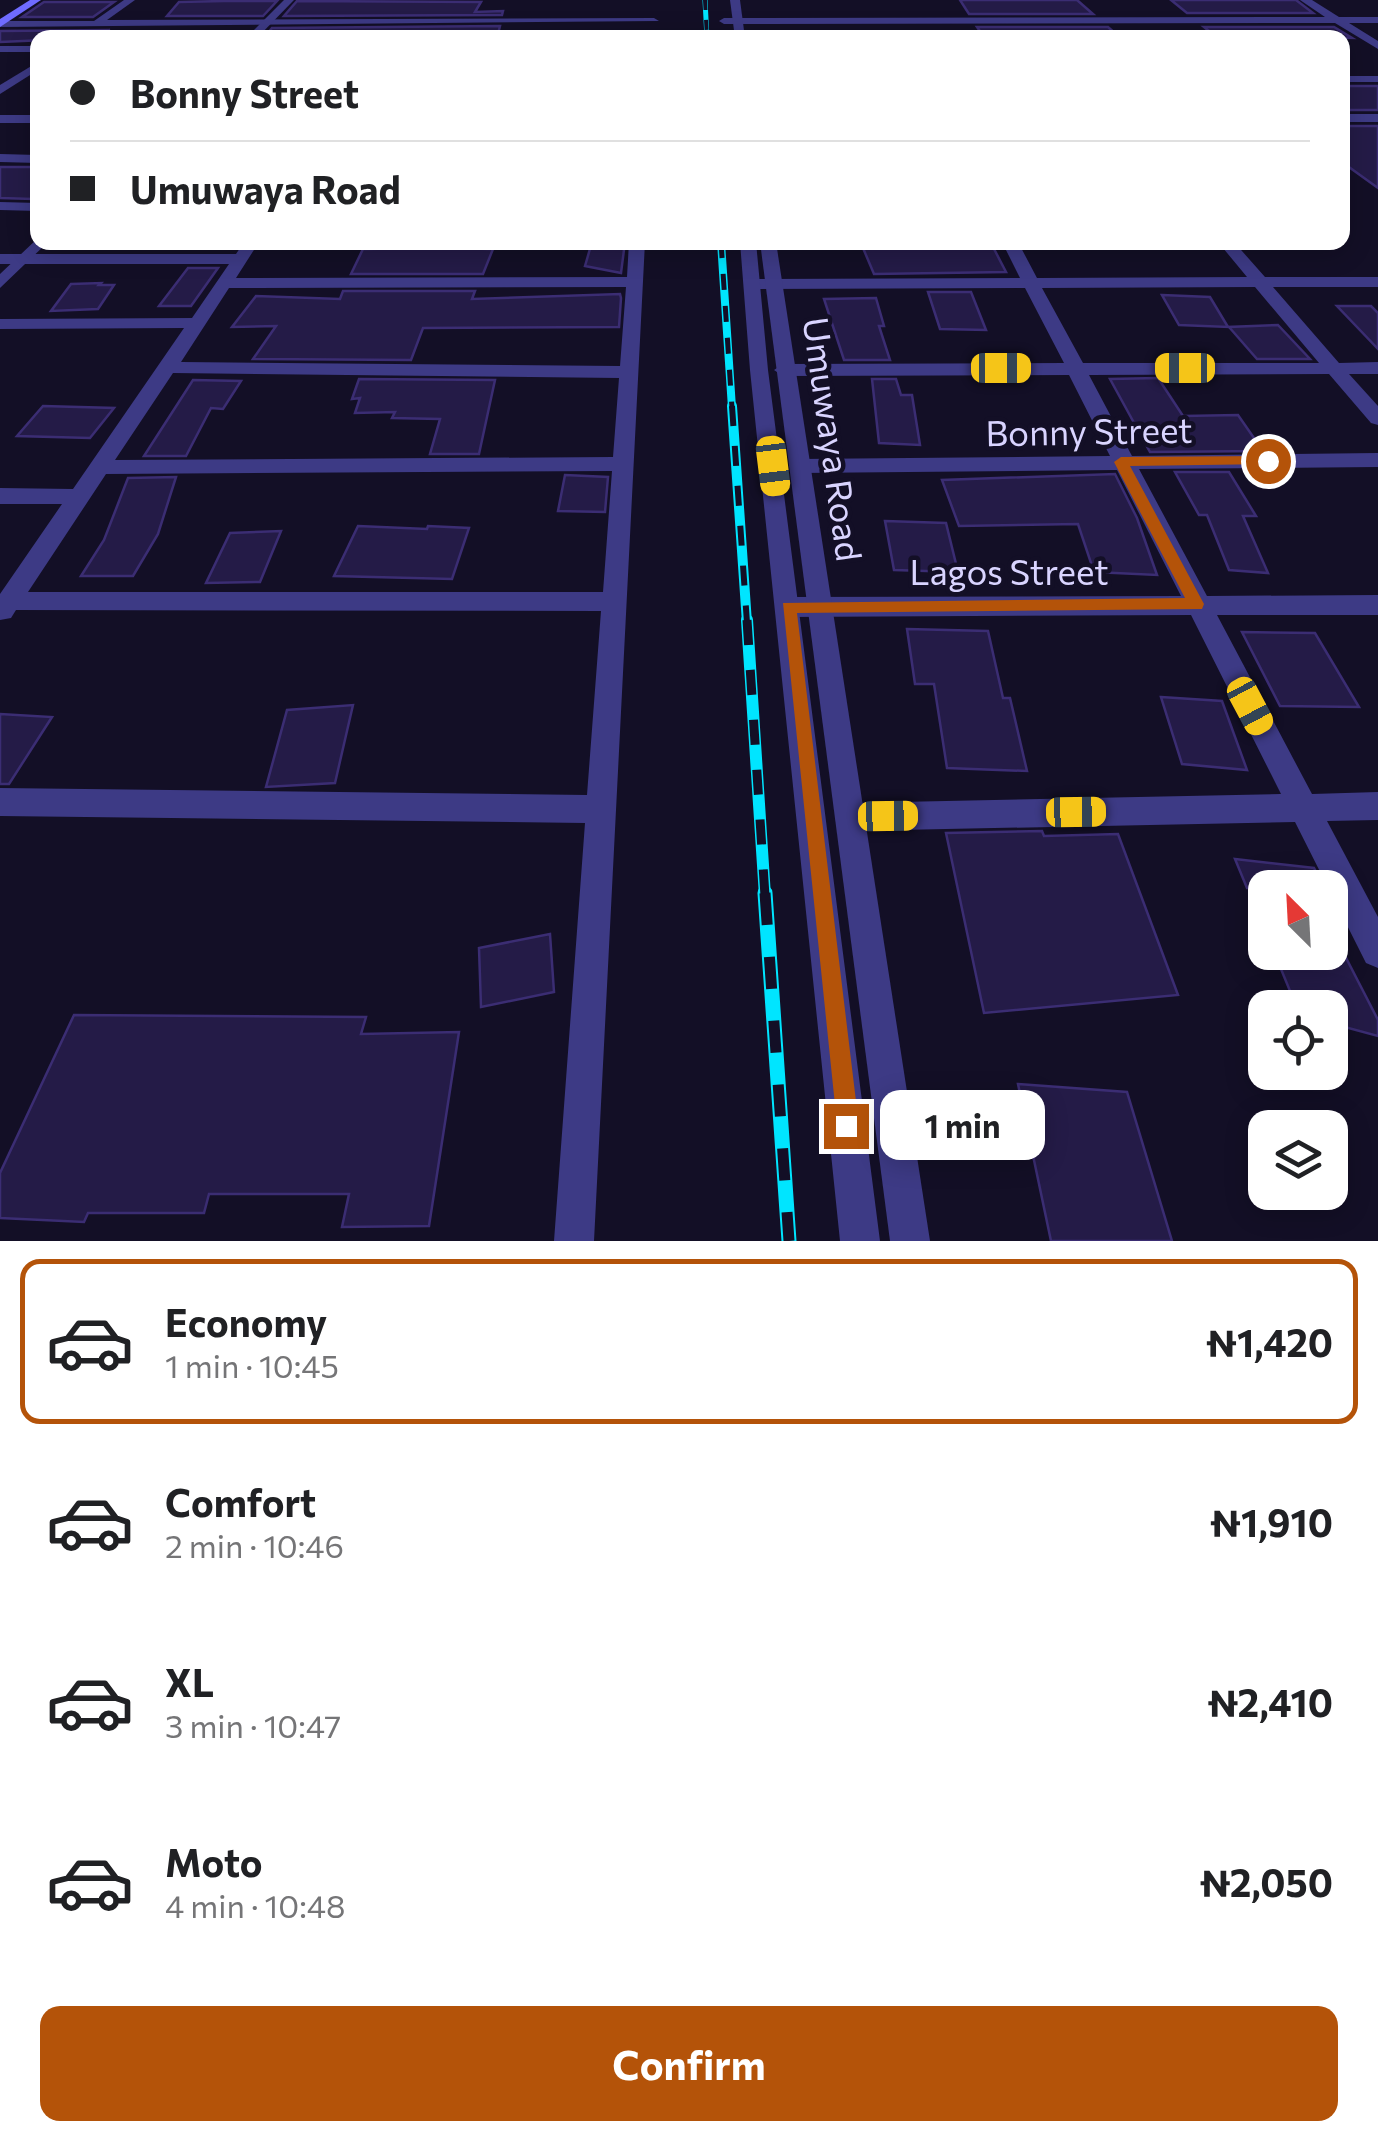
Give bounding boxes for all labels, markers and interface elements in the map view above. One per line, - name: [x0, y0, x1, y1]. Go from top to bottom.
- text: Bonny Street: [130, 69, 359, 116]
- text: Umuwaya Road: [130, 165, 401, 212]
- street label: Umuwaya Road: [796, 314, 872, 564]
- car: [971, 353, 1031, 383]
- car: [1155, 353, 1215, 383]
- street label: Bonny Street: [985, 407, 1193, 453]
- car: [754, 434, 792, 498]
- route start: [1246, 439, 1291, 484]
- street label: Lagos Street: [909, 549, 1109, 592]
- car: [1223, 672, 1277, 740]
- car: [1046, 796, 1106, 828]
- car: [858, 800, 918, 832]
- north arrow: [1248, 870, 1348, 970]
- map controls: [1248, 870, 1348, 1210]
- button: locate: [1248, 990, 1348, 1090]
- callout: 1 min: [881, 1091, 1046, 1161]
- route end: [824, 1104, 869, 1149]
- text: 1 min: [925, 1105, 1000, 1145]
- button: layers: [1248, 1110, 1348, 1210]
- icon: car: [45, 1297, 135, 1387]
- text: Economy: [165, 1298, 327, 1345]
- text: ₦1,420: [1205, 1318, 1333, 1365]
- text: 1 min · 10:45: [165, 1345, 339, 1385]
- icon: car: [45, 1477, 135, 1567]
- text: Comfort: [165, 1478, 316, 1525]
- text: ₦1,910: [1209, 1498, 1333, 1545]
- text: 2 min · 10:46: [165, 1525, 344, 1565]
- icon: car: [45, 1657, 135, 1747]
- text: XL: [165, 1658, 214, 1705]
- text: ₦2,410: [1207, 1678, 1333, 1725]
- text: 3 min · 10:47: [165, 1705, 341, 1745]
- icon: car: [45, 1837, 135, 1927]
- text: Moto: [165, 1838, 263, 1885]
- text: ₦2,050: [1199, 1858, 1333, 1905]
- text: 4 min · 10:48: [165, 1885, 345, 1925]
- button: Confirm: [40, 2006, 1338, 2121]

